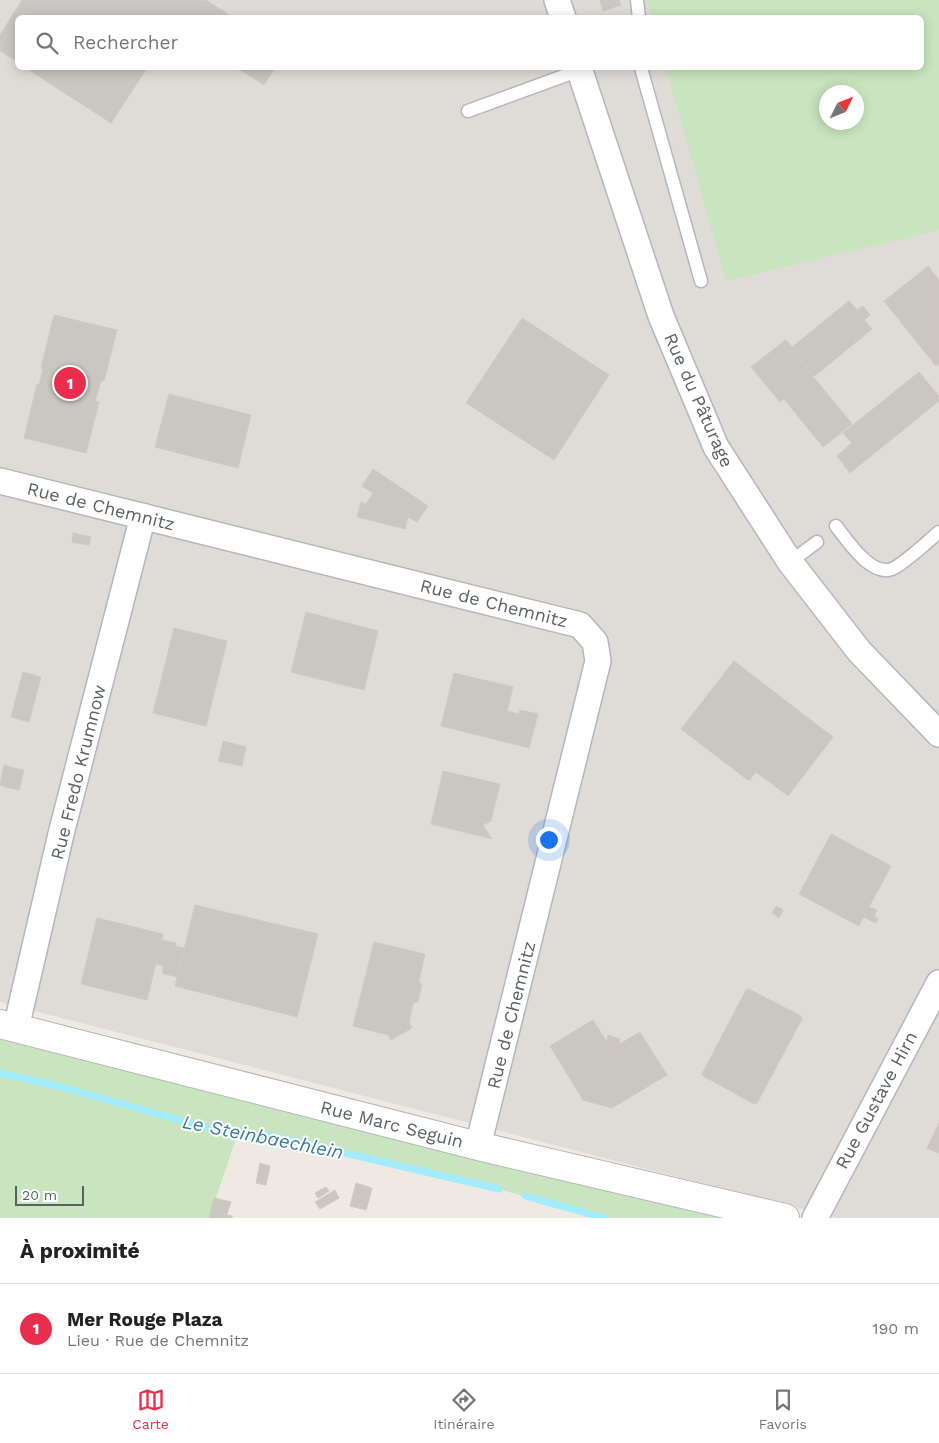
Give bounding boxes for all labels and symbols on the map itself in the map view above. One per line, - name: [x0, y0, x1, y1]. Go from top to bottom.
- north arrow: [819, 85, 864, 130]
- street label: Rue du Pâturage: [660, 330, 738, 470]
- pin: 1: [54, 364, 86, 402]
- street label: Rue de Chemnitz: [25, 478, 177, 534]
- street label: Rue de Chemnitz: [418, 575, 570, 631]
- street label: Rue Fredo Krumnow: [46, 682, 110, 862]
- your location: [536, 827, 562, 853]
- street label: Rue de Chemnitz: [483, 939, 539, 1091]
- street label: Rue Gustave Hirn: [831, 1028, 921, 1172]
- street label: Rue Marc Seguin: [318, 1096, 466, 1152]
- water label: Le Steinbaechlein: [181, 1110, 345, 1164]
- scale bar: [15, 1183, 84, 1206]

